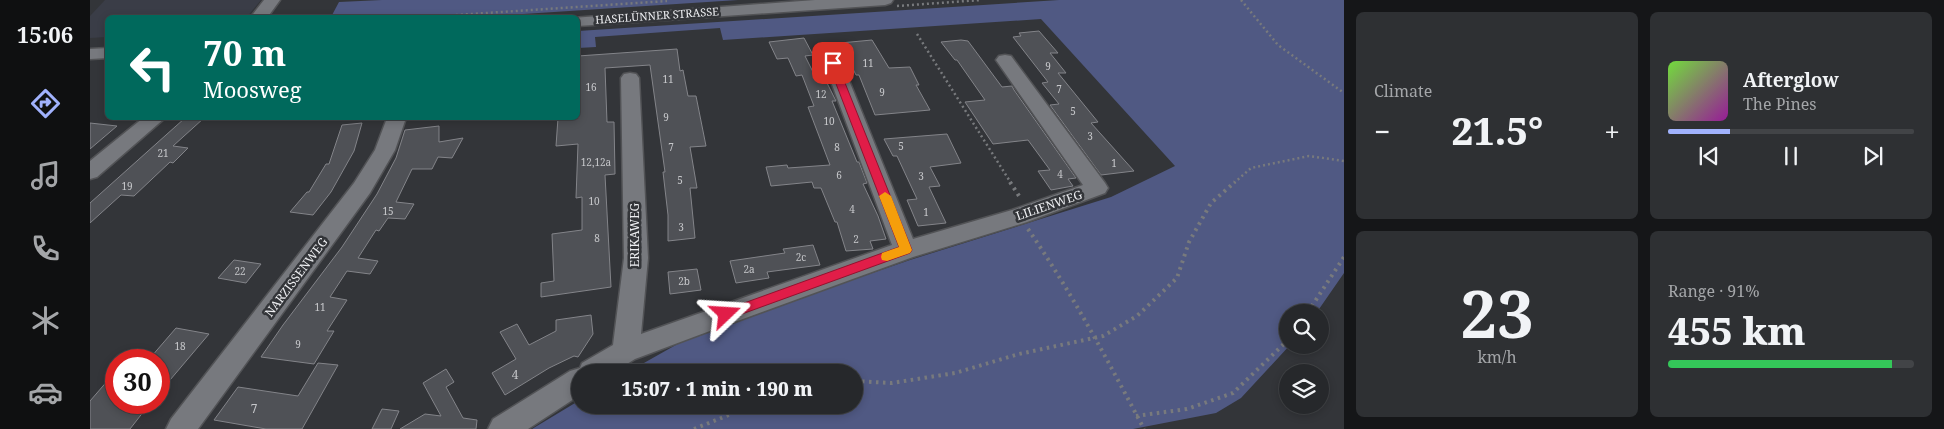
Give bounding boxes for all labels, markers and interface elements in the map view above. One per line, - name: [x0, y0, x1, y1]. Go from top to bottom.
- street label: HASELÜNNER STRASSE: [595, 3, 720, 27]
- text: 15:06: [17, 19, 73, 49]
- text: 70 m: [203, 29, 286, 76]
- icon: left: [120, 35, 185, 100]
- pin: [812, 42, 854, 84]
- icon: arrive: [819, 49, 847, 77]
- house number: 11: [862, 56, 874, 70]
- house number: 9: [1045, 59, 1051, 73]
- text: Afterglow: [1743, 67, 1839, 93]
- house number: 11: [662, 72, 674, 86]
- text: Moosweg: [203, 74, 302, 104]
- house number: 16: [585, 80, 597, 94]
- text: Climate: [1374, 80, 1432, 102]
- house number: 7: [1056, 82, 1062, 96]
- house number: 9: [879, 85, 885, 99]
- icon: directions: [28, 86, 63, 121]
- house number: 12: [815, 87, 827, 101]
- text: The Pines: [1743, 93, 1817, 115]
- house number: 5: [1070, 104, 1076, 118]
- text: 21.5°: [1451, 104, 1543, 156]
- house number: 9: [663, 110, 669, 124]
- text: −: [1374, 112, 1390, 150]
- text: +: [1604, 112, 1620, 150]
- house number: 10: [823, 114, 835, 128]
- house number: 3: [1087, 129, 1093, 143]
- house number: 5: [898, 139, 904, 153]
- house number: 7: [668, 140, 674, 154]
- house number: 8: [834, 140, 840, 154]
- icon: previous: [1695, 142, 1723, 170]
- icon: pause: [1777, 142, 1805, 170]
- icon: next: [1859, 142, 1887, 170]
- house number: 21: [157, 146, 169, 160]
- house number: 12,12a: [581, 155, 612, 169]
- house number: 1: [1111, 156, 1117, 170]
- icon: music: [28, 158, 63, 193]
- house number: 4: [1057, 167, 1063, 181]
- house number: 6: [836, 168, 842, 182]
- house number: 3: [918, 169, 924, 183]
- house number: 5: [677, 173, 683, 187]
- house number: 19: [121, 179, 133, 193]
- street label: LILIENWEG: [1014, 186, 1085, 224]
- house number: 10: [588, 194, 600, 208]
- street label: ERIKAWEG: [626, 202, 643, 267]
- house number: 4: [849, 202, 855, 216]
- house number: 15: [382, 204, 394, 218]
- house number: 1: [923, 205, 929, 219]
- house number: 3: [678, 220, 684, 234]
- icon: phone: [28, 231, 63, 266]
- house number: 8: [594, 231, 600, 245]
- house number: 2: [853, 232, 859, 246]
- street label: NARZISSENWEG: [261, 233, 332, 320]
- house number: 2c: [796, 250, 806, 264]
- house number: 2a: [743, 262, 755, 276]
- house number: 22: [234, 264, 246, 278]
- text: 23: [1460, 269, 1534, 357]
- house number: 2b: [678, 274, 690, 288]
- text: Range · 91%: [1668, 280, 1760, 302]
- position arrow: [699, 287, 751, 339]
- house number: 11: [314, 300, 326, 314]
- icon: climate: [28, 303, 63, 338]
- map controls: [1279, 304, 1329, 414]
- button: search: [1279, 304, 1329, 354]
- text: 455 km: [1668, 304, 1806, 356]
- house number: 9: [295, 337, 301, 351]
- house number: 18: [174, 339, 186, 353]
- text: km/h: [1477, 346, 1517, 368]
- speed limit sign: 30: [105, 349, 170, 414]
- button: layers: [1279, 364, 1329, 414]
- house number: 4: [512, 366, 519, 383]
- icon: car: [28, 375, 63, 410]
- text: 15:07 · 1 min · 190 m: [621, 376, 813, 402]
- house number: 7: [251, 400, 258, 417]

